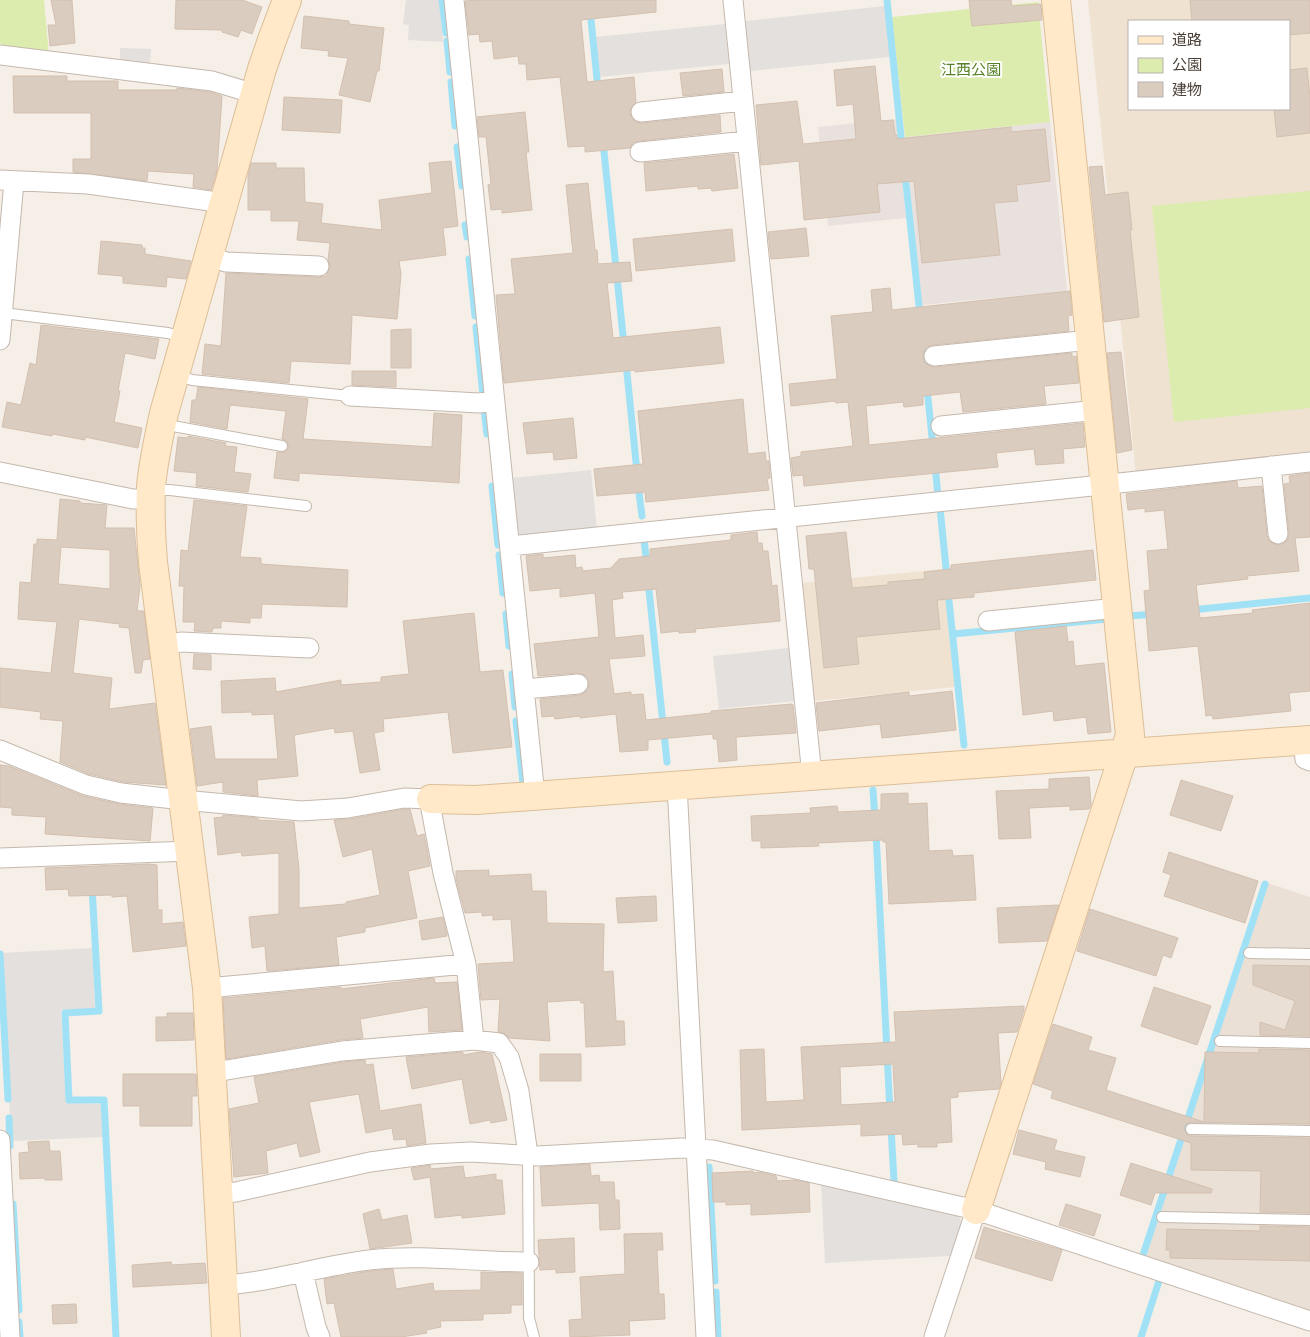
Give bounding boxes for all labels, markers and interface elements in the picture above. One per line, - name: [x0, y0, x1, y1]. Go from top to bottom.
- legend: [1128, 20, 1290, 110]
- text: 道路: [1172, 30, 1202, 49]
- text: 公園: [1172, 55, 1202, 74]
- park label: 江西公園: [941, 60, 1001, 79]
- text: 建物: [1172, 80, 1202, 99]

